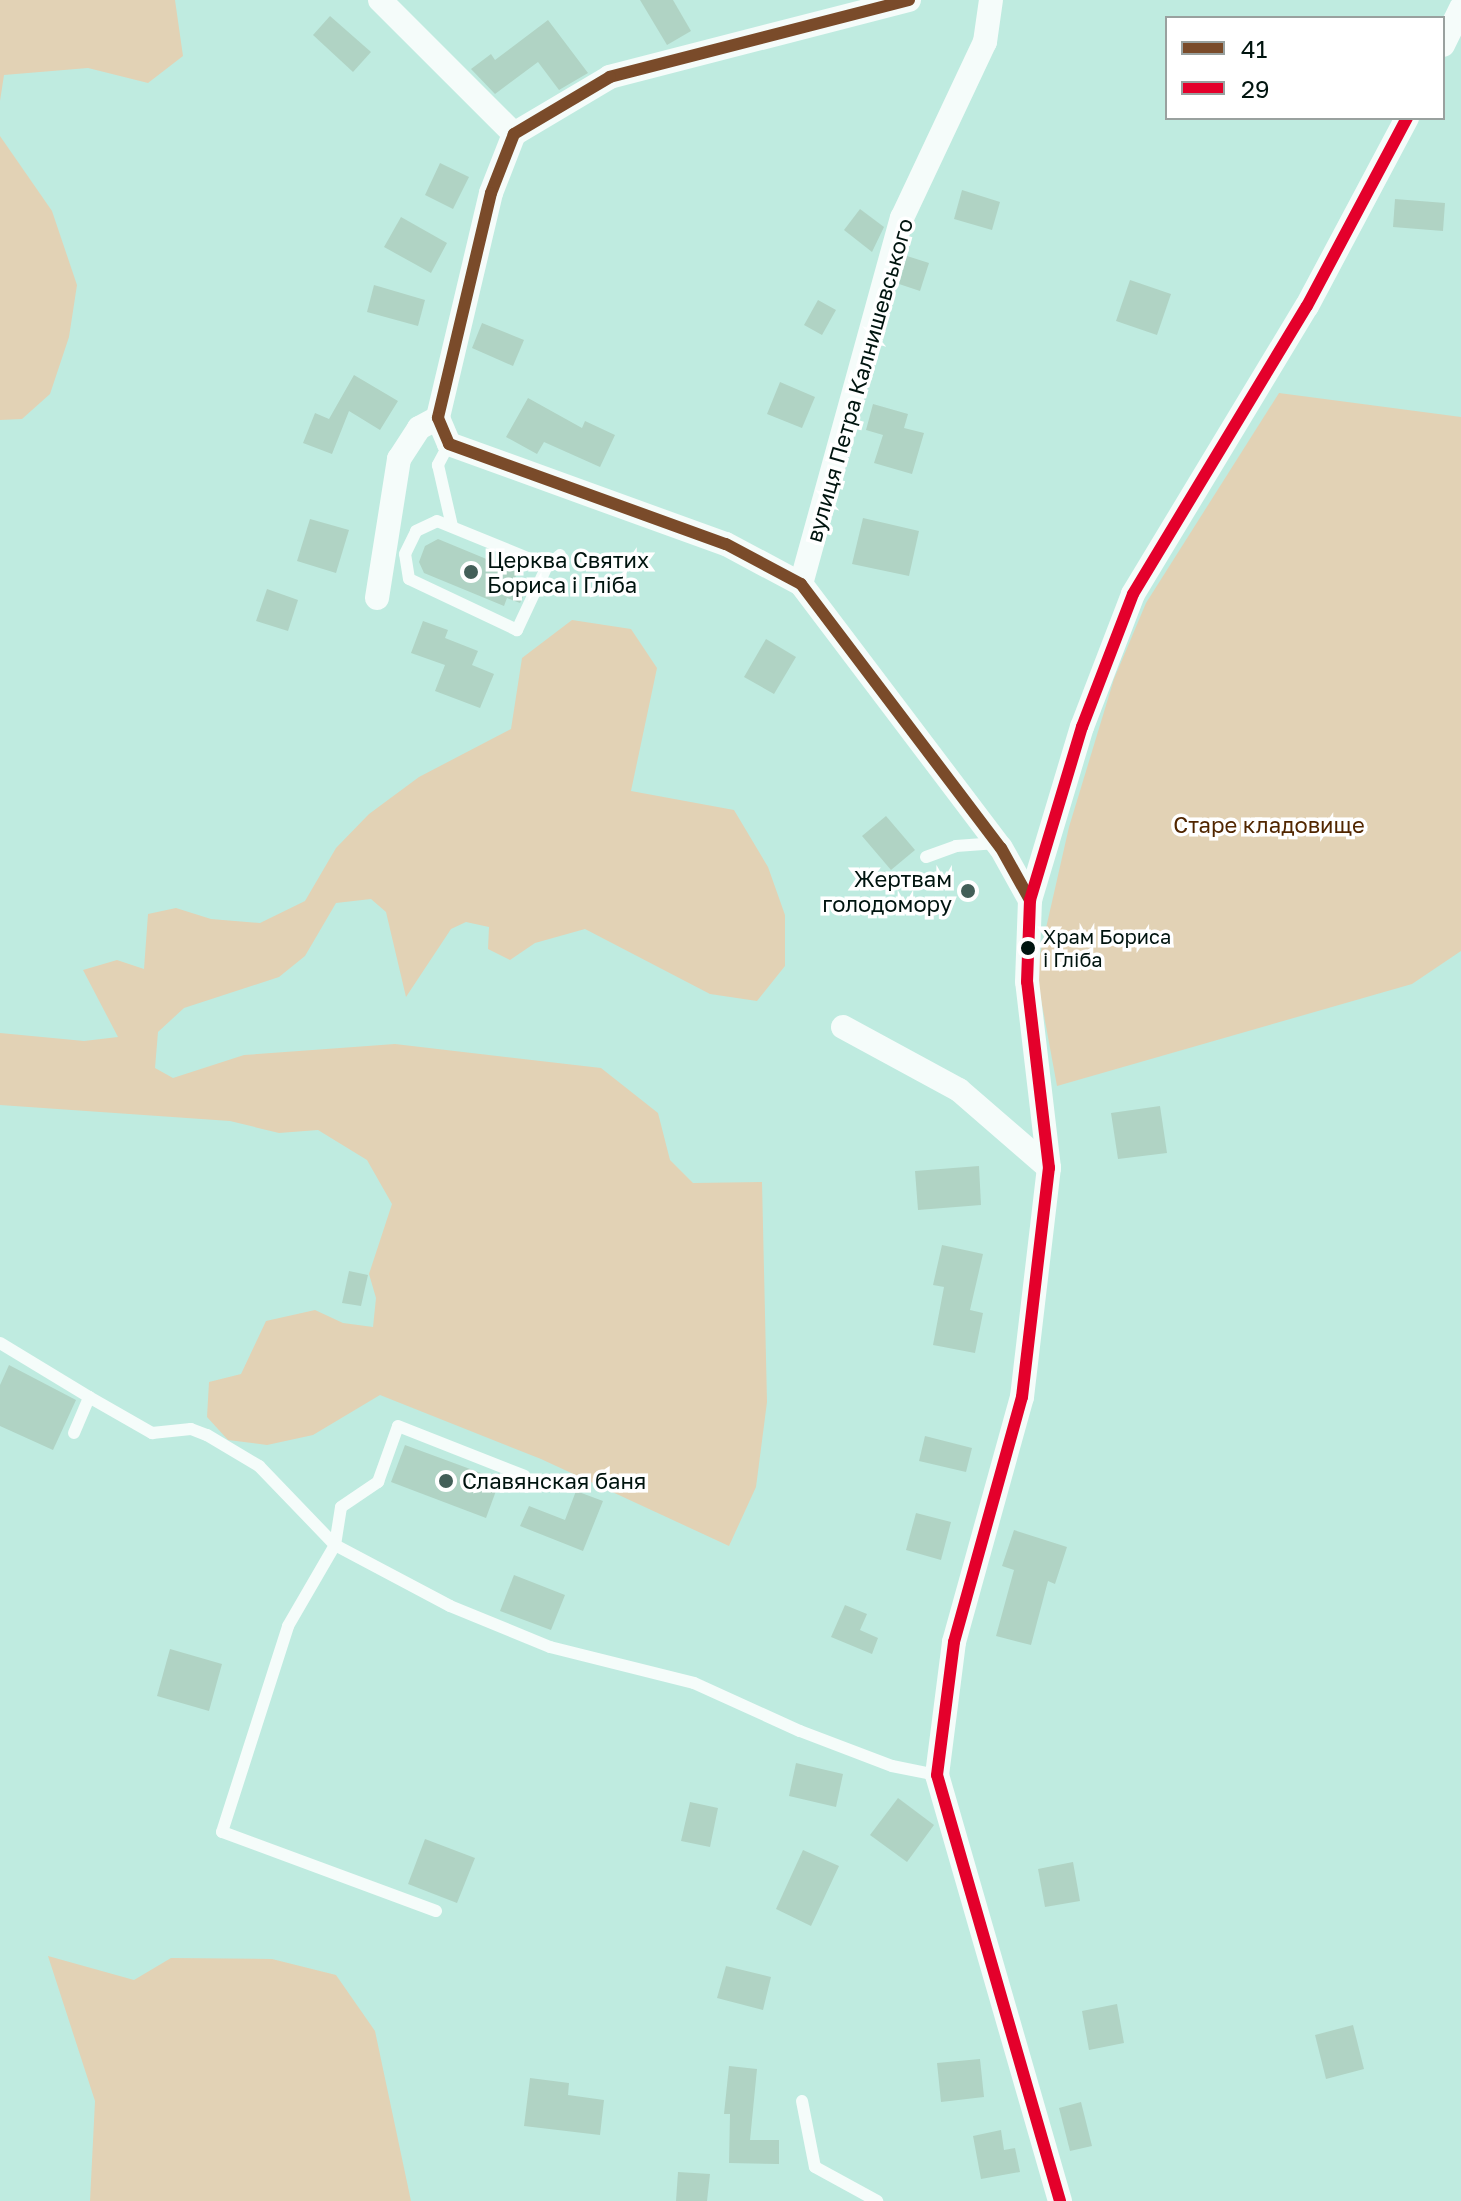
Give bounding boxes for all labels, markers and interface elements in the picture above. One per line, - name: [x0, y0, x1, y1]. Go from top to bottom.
- legend: [1165, 16, 1445, 120]
- text: 41: [1241, 34, 1267, 63]
- text: 29: [1241, 74, 1269, 103]
- street label: вулиця Петра Калнишевського: [800, 215, 918, 545]
- place label: Церква Святих Бориса і Гліба: [487, 546, 649, 598]
- marker: Церква Святих Бориса і Гліба: [462, 563, 480, 581]
- park label: Старе кладовище: [1173, 812, 1365, 838]
- place label: Жертвам голодомору: [822, 865, 952, 916]
- marker: Жертвам голодомору: [959, 882, 977, 900]
- place label: Храм Бориса і Гліба: [1043, 924, 1171, 971]
- marker: Храм Бориса і Гліба: [1020, 940, 1036, 956]
- place label: Славянская баня: [462, 1468, 646, 1494]
- marker: Славянская баня: [437, 1472, 455, 1490]

